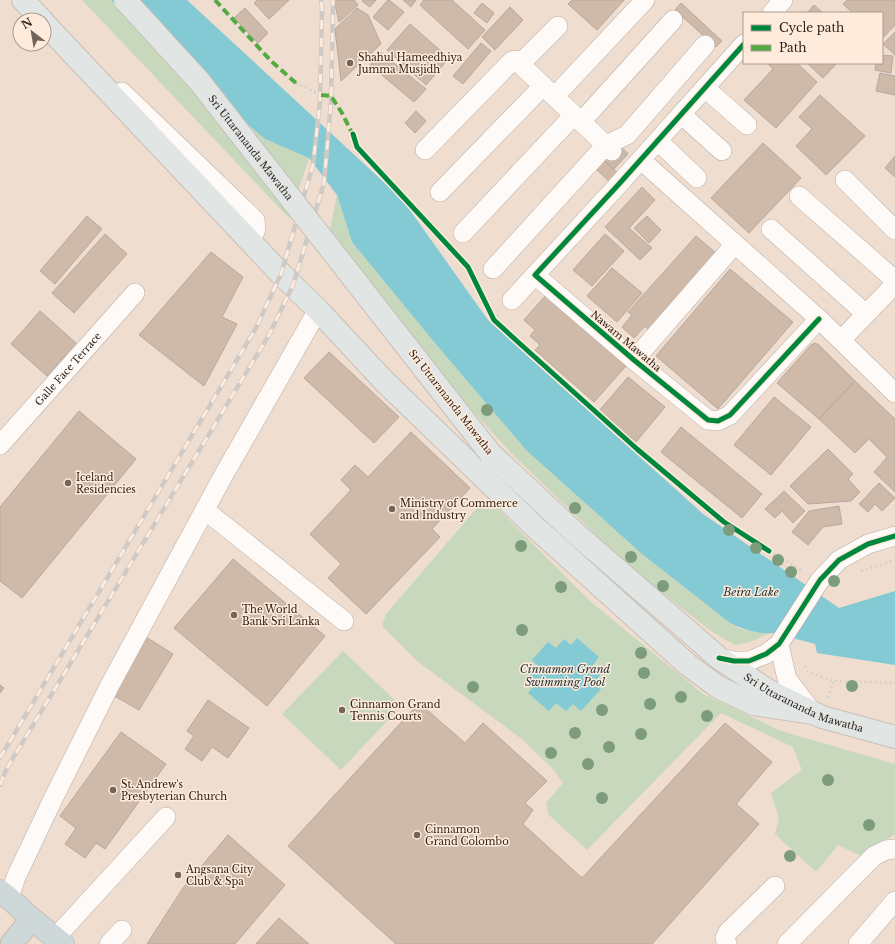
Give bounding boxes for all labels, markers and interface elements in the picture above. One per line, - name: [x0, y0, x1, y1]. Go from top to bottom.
- north arrow: [12, 12, 52, 52]
- legend: [743, 12, 883, 64]
- text: N: [19, 14, 35, 32]
- text: Cycle path: [779, 20, 844, 35]
- text: Path: [779, 40, 807, 55]
- place label: Shahul Hameedhiya Jumma Musjidh: [356, 51, 463, 76]
- marker: Shahul Hameedhiya Jumma Musjidh: [345, 58, 355, 68]
- street label: Sri Uttarananda Mawatha: [206, 92, 296, 203]
- street label: Nawam Mawatha: [588, 308, 664, 375]
- street label: Galle Face Terrace: [32, 329, 104, 408]
- street label: Sri Uttarananda Mawatha: [406, 347, 496, 458]
- place label: Iceland Residencies: [76, 471, 136, 496]
- marker: Iceland Residencies: [63, 478, 73, 488]
- place label: Ministry of Commerce and Industry: [400, 497, 518, 522]
- marker: Ministry of Commerce and Industry: [387, 504, 397, 514]
- water label: Beira Lake: [722, 585, 779, 599]
- place label: The World Bank Sri Lanka: [242, 603, 320, 628]
- marker: The World Bank Sri Lanka: [229, 610, 239, 620]
- water label: Cinnamon Grand Swimming Pool: [520, 662, 611, 689]
- street label: Sri Uttarananda Mawatha: [742, 670, 865, 735]
- place label: Cinnamon Grand Tennis Courts: [350, 698, 441, 723]
- marker: Cinnamon Grand Tennis Courts: [337, 705, 347, 715]
- place label: St. Andrew's Presbyterian Church: [121, 778, 227, 803]
- marker: St. Andrew's Presbyterian Church: [108, 785, 118, 795]
- place label: Cinnamon Grand Colombo: [425, 823, 509, 848]
- marker: Cinnamon Grand Colombo: [412, 830, 422, 840]
- place label: Angsana City Club & Spa: [185, 863, 254, 888]
- marker: Angsana City Club & Spa: [173, 870, 183, 880]

